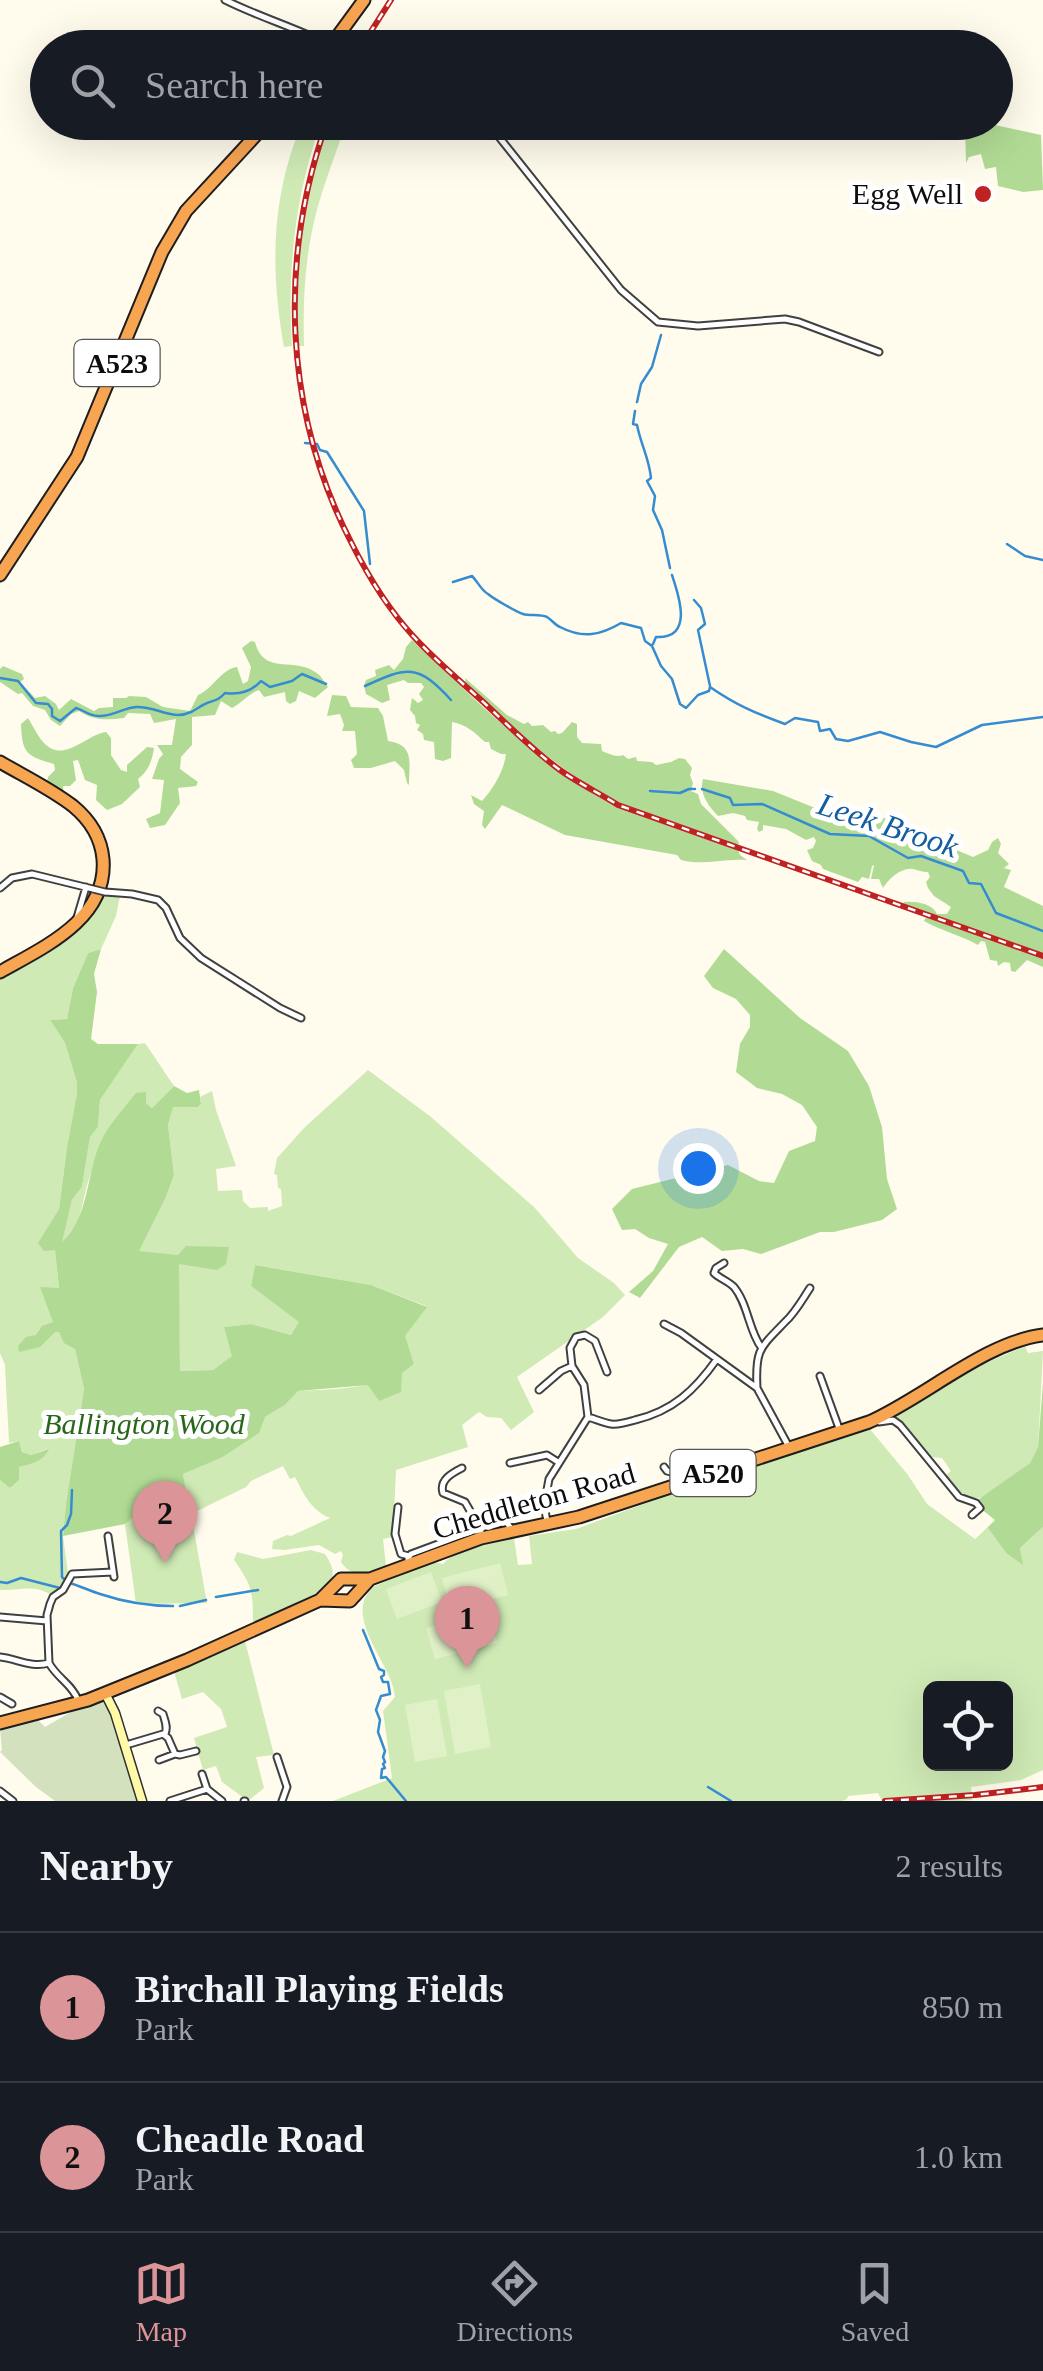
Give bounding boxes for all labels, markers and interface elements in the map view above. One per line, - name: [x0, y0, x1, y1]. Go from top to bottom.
- search box: [30, 30, 1013, 140]
- icon: search: [65, 58, 120, 113]
- text: Search here: [145, 64, 323, 106]
- place label: Egg Well: [852, 177, 963, 210]
- marker: Egg Well: [972, 183, 994, 205]
- road number: A523: [74, 340, 160, 386]
- water label: Leek Brook: [812, 785, 963, 865]
- your location: [673, 1143, 724, 1194]
- park label: Ballington Wood: [43, 1407, 246, 1440]
- road number: A520: [670, 1450, 756, 1496]
- street label: Cheddleton Road: [429, 1456, 639, 1545]
- pin: 2: [132, 1480, 198, 1563]
- pin: 1: [434, 1586, 500, 1668]
- map controls: [923, 1681, 1013, 1771]
- button: locate: [923, 1681, 1013, 1771]
- text: Nearby: [40, 1843, 173, 1889]
- text: 2 results: [895, 1848, 1003, 1884]
- text: Birchall Playing Fields: [135, 1968, 504, 2010]
- text: 1: [65, 1989, 81, 2025]
- text: 850 m: [922, 1989, 1003, 2025]
- text: Park: [135, 2011, 194, 2047]
- text: Cheadle Road: [135, 2118, 364, 2160]
- text: 2: [65, 2139, 81, 2175]
- text: 1.0 km: [914, 2139, 1003, 2175]
- text: Park: [135, 2161, 194, 2197]
- tab: Map: [134, 2256, 189, 2348]
- tab: Directions: [456, 2256, 573, 2348]
- tab: Saved: [841, 2256, 909, 2348]

